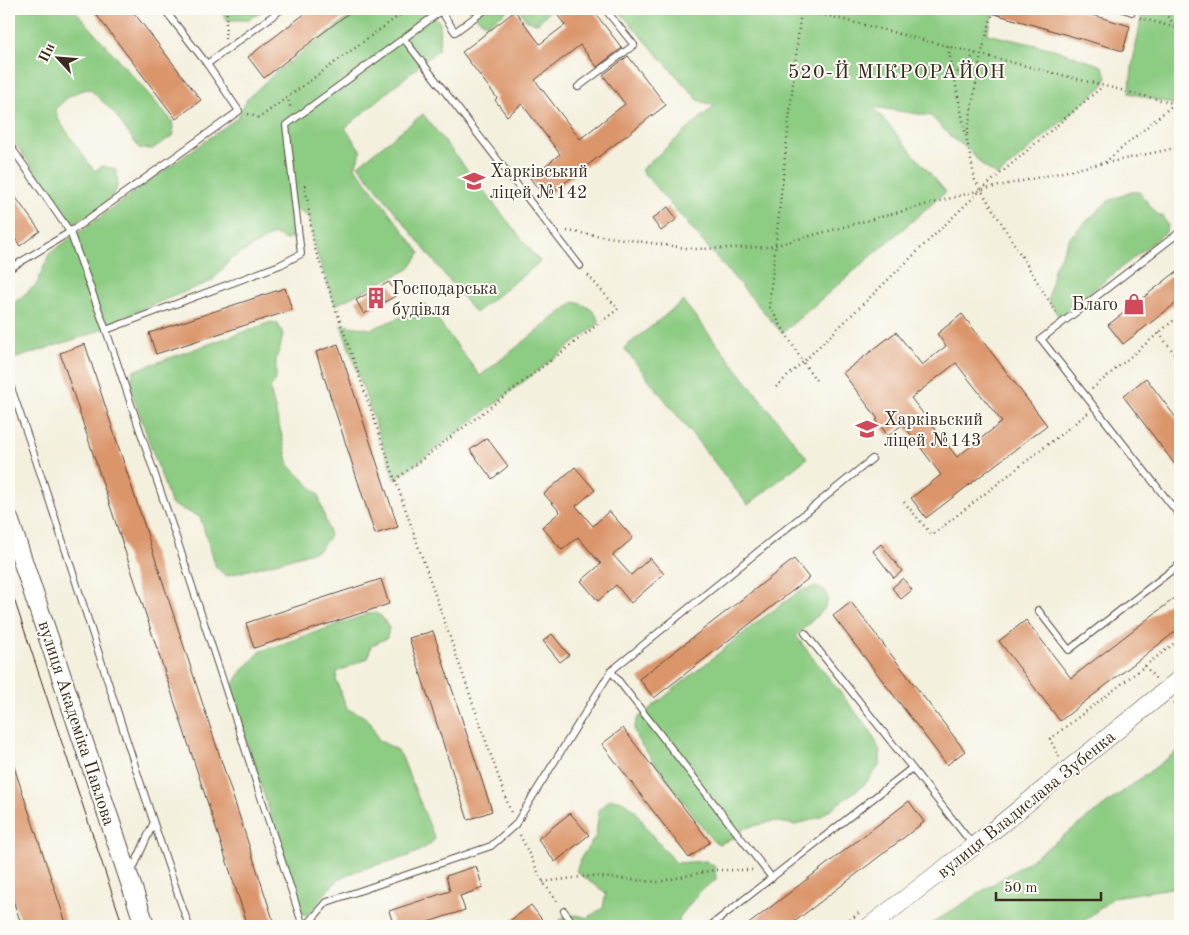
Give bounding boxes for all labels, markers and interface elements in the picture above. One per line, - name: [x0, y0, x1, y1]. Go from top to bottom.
- north arrow: [32, 32, 82, 82]
- text: Пн: [37, 41, 58, 64]
- district label: 520-Й МІКРОРАЙОН: [788, 60, 1006, 83]
- place label: Харківський ліцей №142: [490, 163, 588, 202]
- school or university icon: Харківський ліцей №142: [461, 168, 487, 194]
- place label: Господарська будівля: [392, 280, 498, 319]
- building icon: Господарська будівля: [363, 285, 389, 311]
- shop icon: Благо: [1121, 291, 1147, 317]
- place label: Благо: [1071, 296, 1118, 314]
- place label: Харківьский ліцей №143: [884, 411, 983, 450]
- school or university icon: Харківьский ліцей №143: [854, 416, 880, 442]
- street label: вулиця Академіка Павлова: [34, 619, 118, 828]
- street label: вулиця Владислава Зубенка: [934, 727, 1119, 882]
- scale bar: [996, 870, 1102, 902]
- text: 50 m: [1004, 881, 1038, 896]

